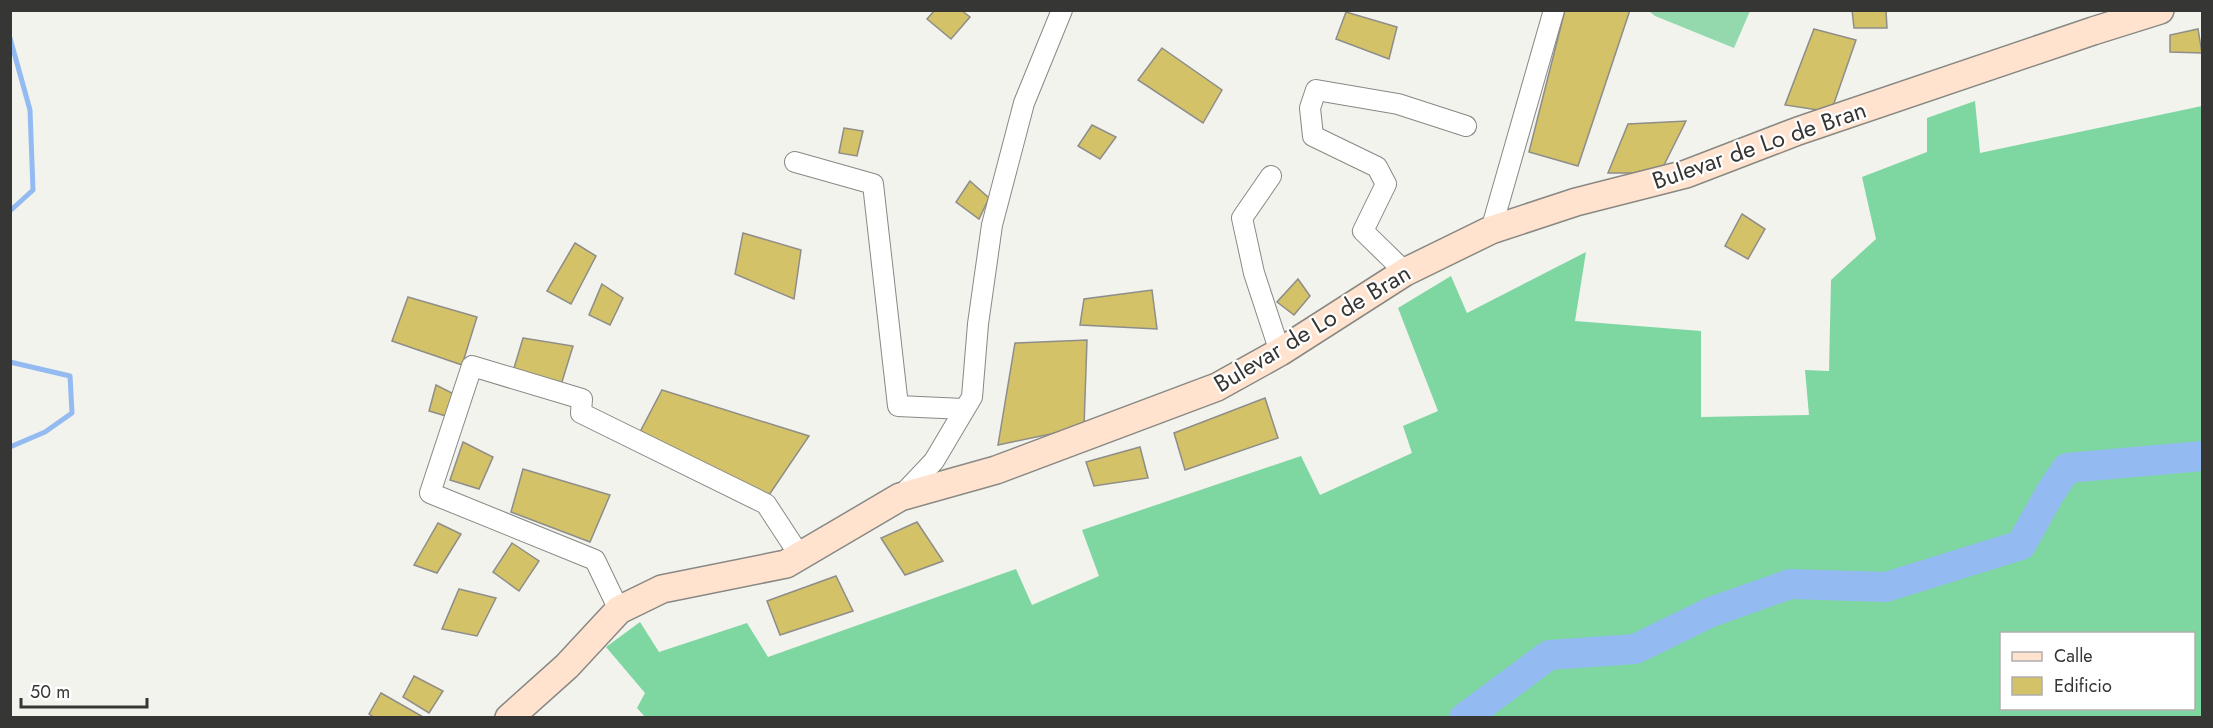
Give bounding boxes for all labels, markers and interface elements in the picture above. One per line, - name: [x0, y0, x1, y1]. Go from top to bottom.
- street label: Bulevar de Lo de Bran: [1647, 92, 1871, 198]
- street label: Bulevar de Lo de Bran: [1207, 255, 1417, 401]
- legend: [2000, 632, 2195, 710]
- text: Calle: [2054, 643, 2093, 669]
- scale bar: [21, 671, 147, 709]
- text: Edificio: [2054, 673, 2112, 699]
- text: 50 m: [30, 679, 70, 705]

